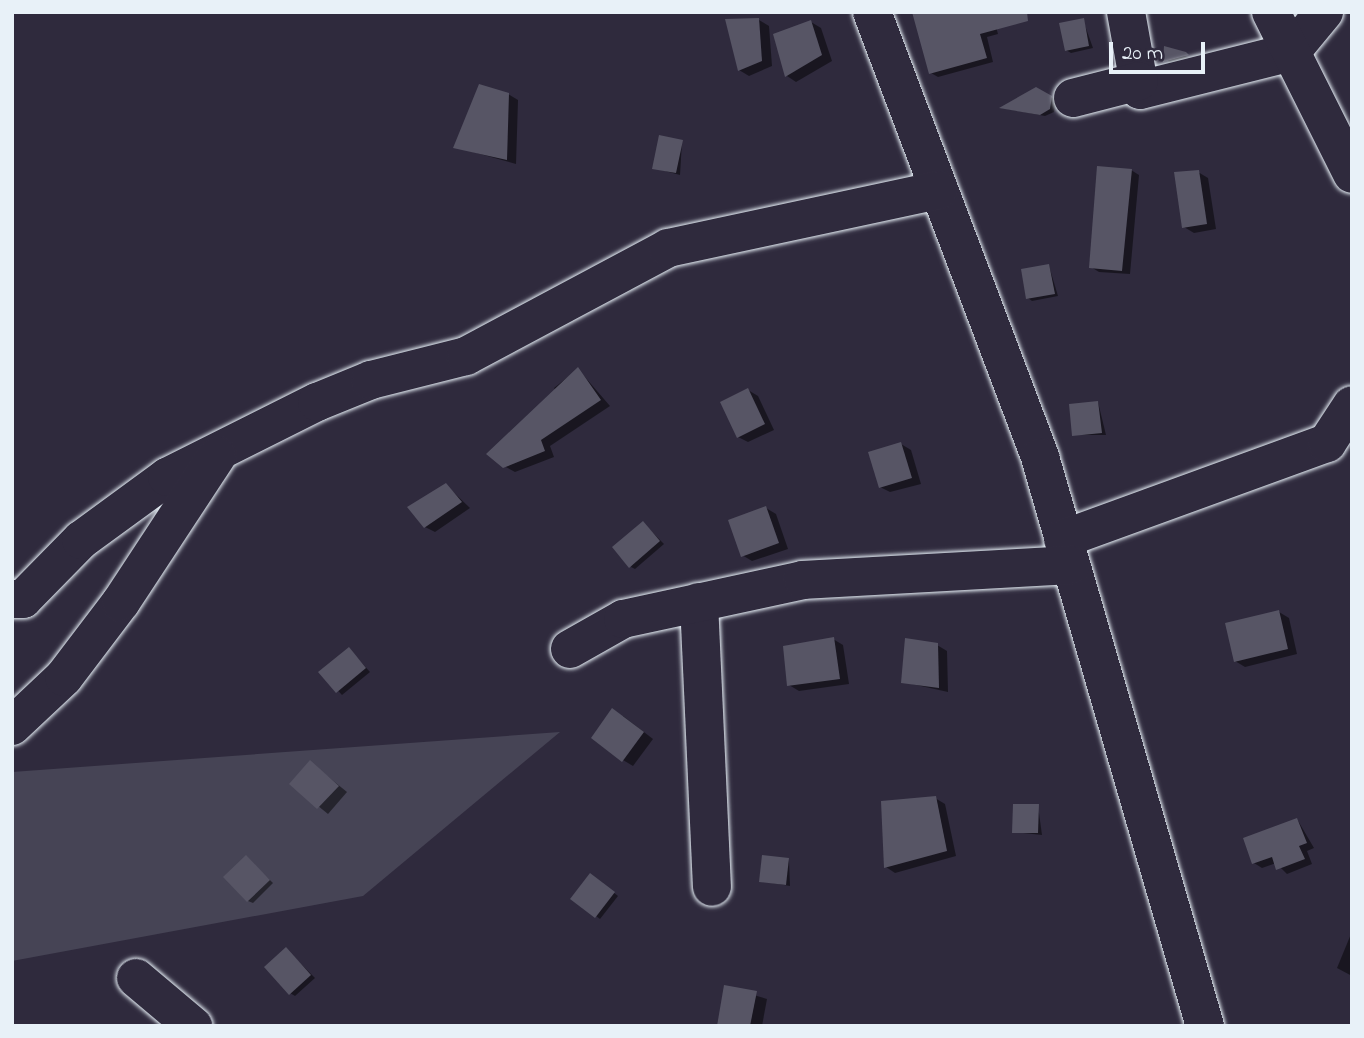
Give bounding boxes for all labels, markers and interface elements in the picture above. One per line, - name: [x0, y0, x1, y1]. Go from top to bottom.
- scale bar: [1112, 28, 1208, 72]
- text: 20 m: [1122, 39, 1163, 69]

